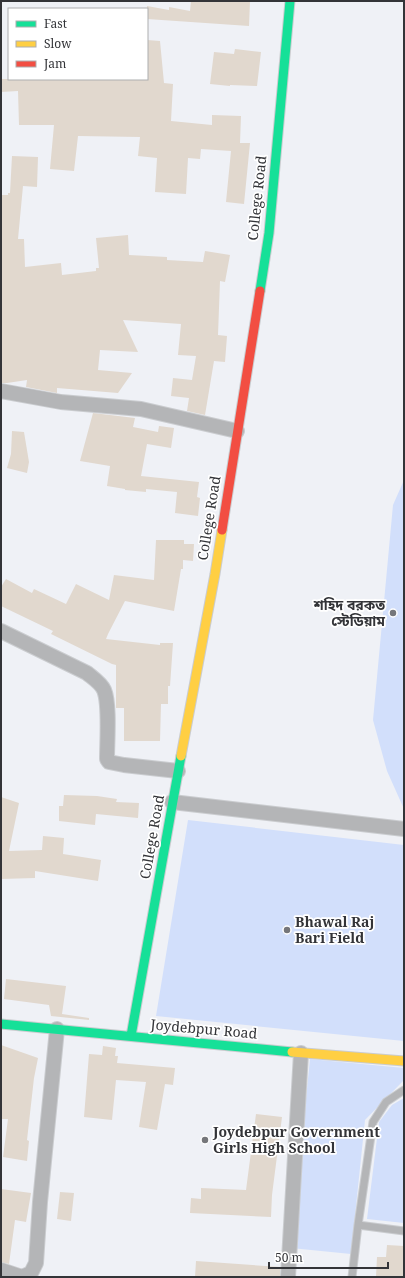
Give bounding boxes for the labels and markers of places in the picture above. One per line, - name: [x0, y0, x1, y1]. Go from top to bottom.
- place label: শহিদ বরকত স্টেডিয়াম: [313, 595, 385, 630]
- marker: শহিদ বরকত স্টেডিয়াম: [388, 608, 398, 618]
- place label: Bhawal Raj Bari Field: [295, 912, 374, 947]
- marker: Bhawal Raj Bari Field: [282, 925, 292, 935]
- place label: Joydebpur Government Girls High School: [212, 1122, 380, 1157]
- marker: Joydebpur Government Girls High School: [200, 1135, 210, 1145]

